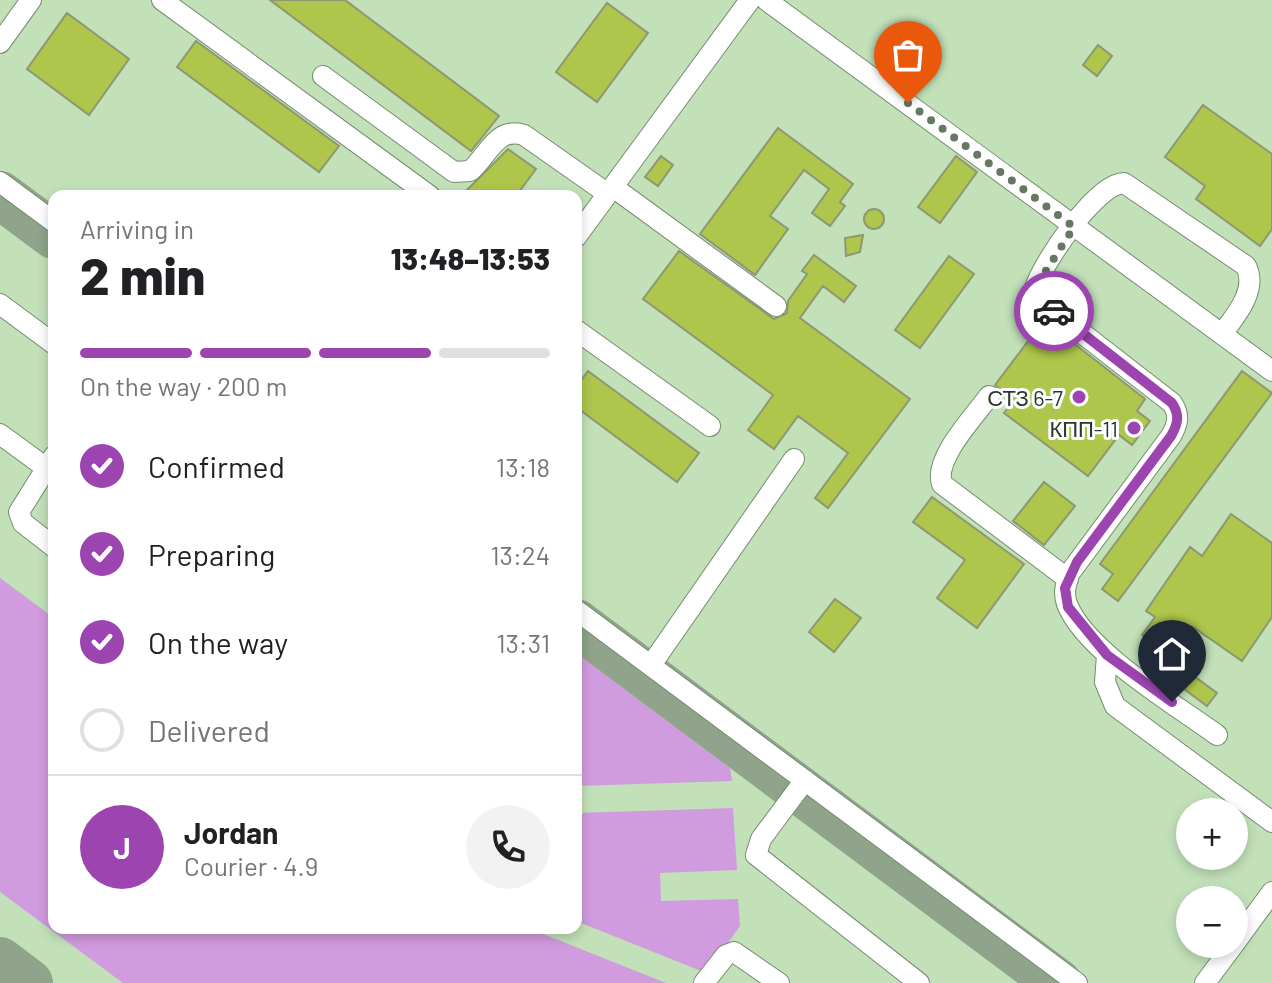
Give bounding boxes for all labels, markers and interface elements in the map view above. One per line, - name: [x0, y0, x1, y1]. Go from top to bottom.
- pin: [874, 21, 942, 103]
- icon: bag: [886, 33, 930, 77]
- text: Arriving in: [80, 213, 194, 244]
- text: 13:48–13:53: [391, 240, 550, 276]
- text: 2 min: [80, 243, 205, 305]
- courier: [1014, 271, 1094, 351]
- icon: car: [1032, 289, 1076, 333]
- text: On the way · 200 m: [80, 370, 287, 401]
- place label: СТЗ 6-7: [987, 384, 1063, 410]
- marker: СТЗ 6-7: [1070, 388, 1088, 406]
- place label: КПП-11: [1049, 415, 1118, 441]
- marker: КПП-11: [1125, 419, 1143, 437]
- icon: check: [80, 444, 124, 488]
- text: Confirmed: [148, 448, 285, 484]
- text: 13:18: [496, 451, 550, 482]
- icon: check: [80, 532, 124, 576]
- text: Preparing: [148, 536, 275, 572]
- text: 13:24: [490, 539, 550, 570]
- icon: check: [80, 620, 124, 664]
- pin: [1138, 620, 1206, 702]
- text: On the way: [148, 624, 288, 660]
- text: 13:31: [496, 627, 550, 658]
- icon: home: [1150, 632, 1194, 676]
- text: Delivered: [148, 712, 270, 748]
- map controls: [1176, 798, 1248, 958]
- button: +: [1176, 798, 1248, 870]
- button: phone: [466, 805, 550, 889]
- text: Jordan: [184, 814, 279, 850]
- text: J: [113, 829, 131, 865]
- text: Courier · 4.9: [184, 850, 318, 881]
- button: −: [1176, 886, 1248, 958]

